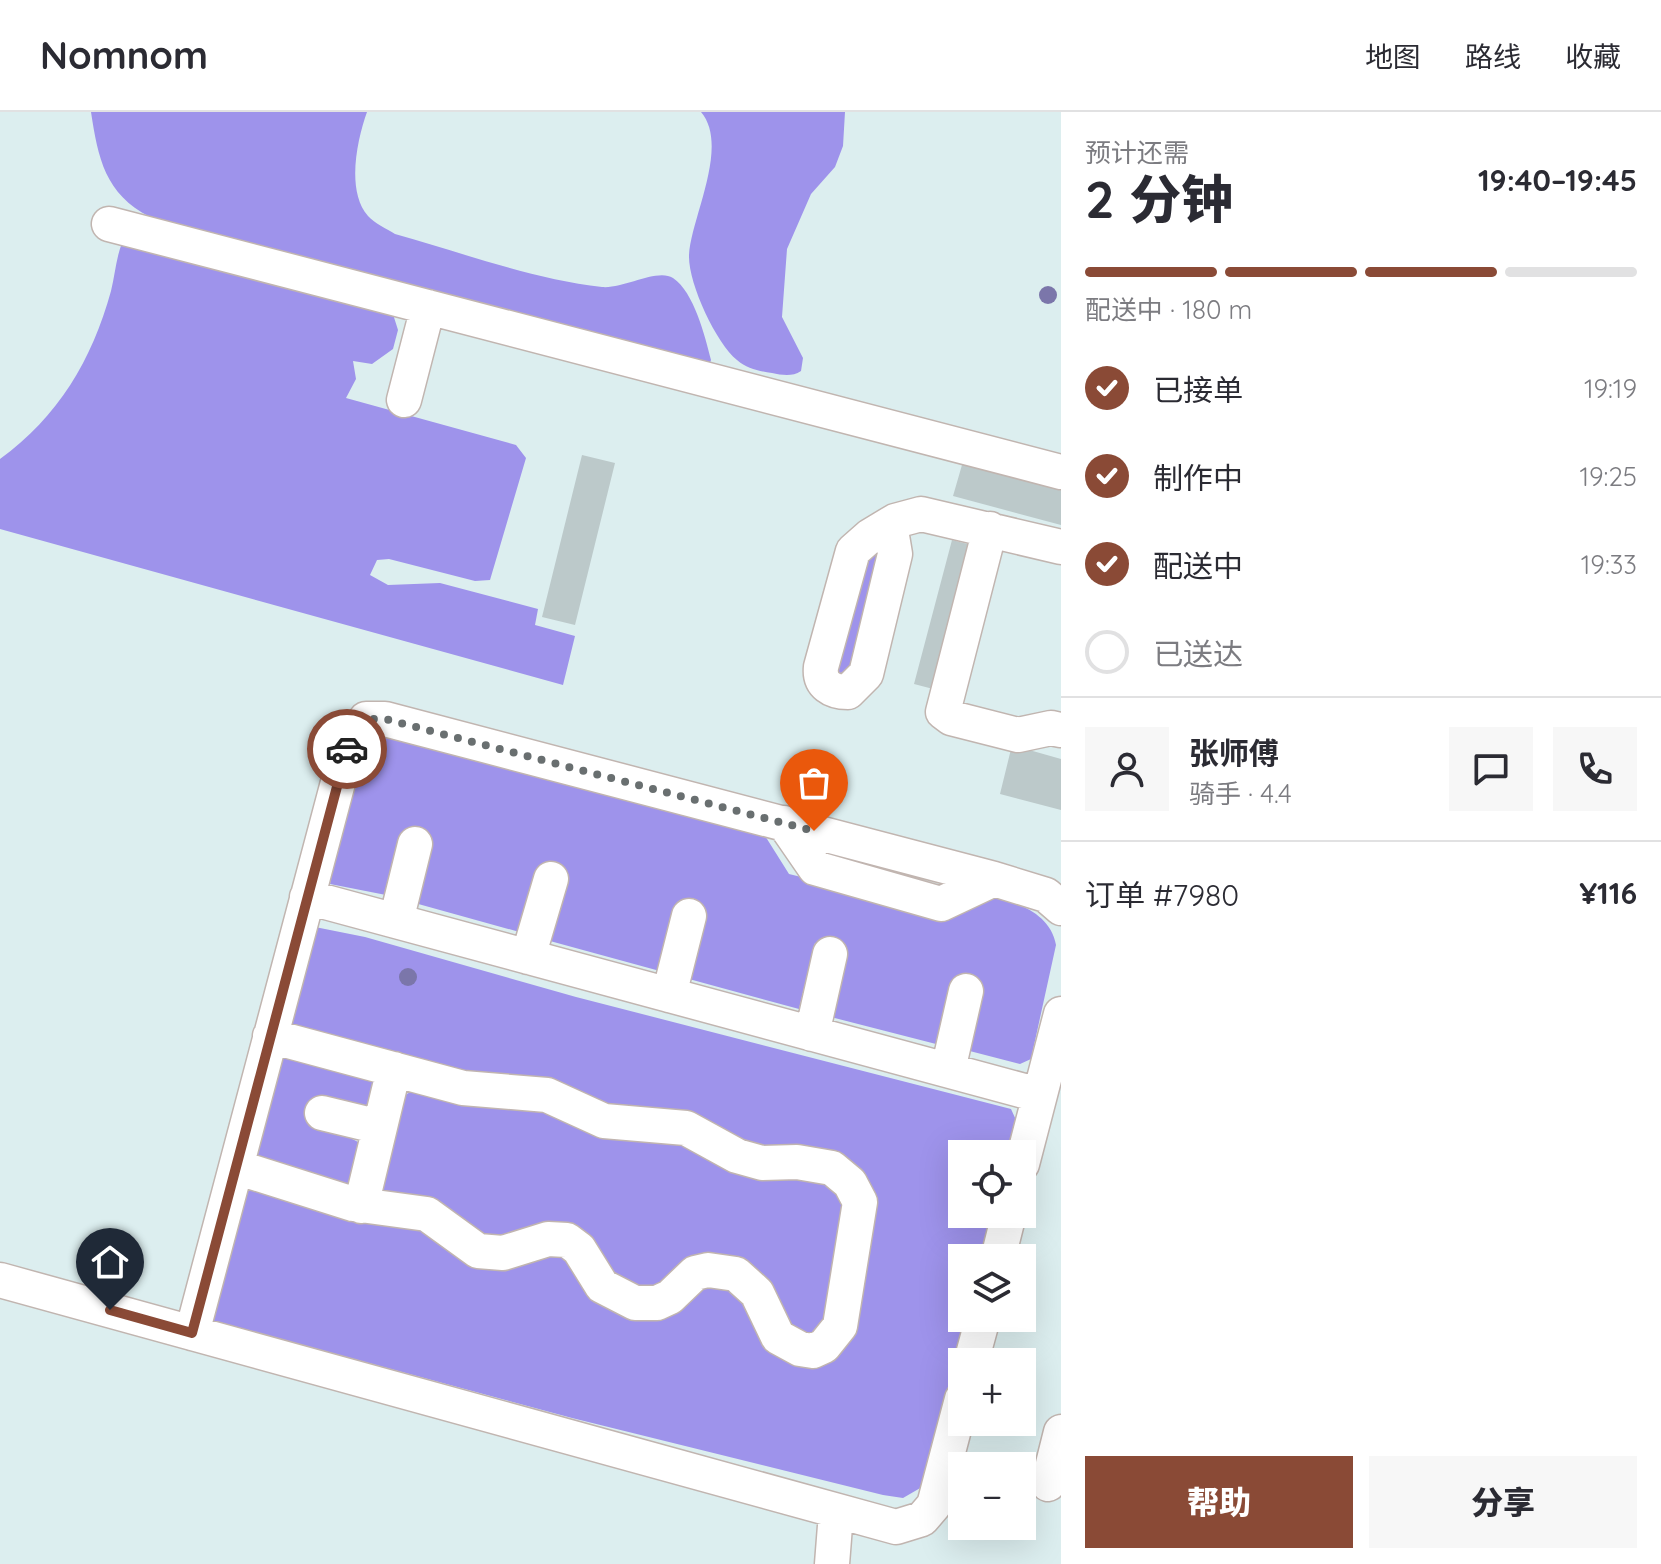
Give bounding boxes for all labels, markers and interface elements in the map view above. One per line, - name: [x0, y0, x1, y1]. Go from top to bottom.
- text: Nomnom: [40, 31, 208, 79]
- text: 地图: [1365, 39, 1421, 74]
- text: 路线: [1465, 39, 1521, 74]
- text: 收藏: [1565, 39, 1621, 74]
- text: 预计还需: [1085, 136, 1189, 169]
- text: 19:40–19:45: [1478, 161, 1637, 199]
- text: 2 分钟: [1085, 166, 1233, 231]
- text: 配送中 · 180 m: [1085, 293, 1252, 326]
- icon: check: [1085, 366, 1129, 410]
- text: 已接单: [1153, 371, 1243, 409]
- text: 19:19: [1584, 372, 1637, 405]
- icon: check: [1085, 454, 1129, 498]
- text: 制作中: [1153, 459, 1243, 497]
- text: 19:25: [1579, 460, 1637, 493]
- icon: check: [1085, 542, 1129, 586]
- text: 配送中: [1153, 547, 1243, 585]
- text: 19:33: [1581, 548, 1637, 581]
- text: 已送达: [1153, 635, 1243, 673]
- courier: [307, 709, 387, 789]
- icon: car: [325, 727, 369, 771]
- button: person: [1085, 727, 1169, 811]
- button: chat: [1449, 727, 1533, 811]
- button: phone: [1553, 727, 1637, 811]
- text: 张师傅: [1189, 734, 1279, 772]
- pin: [780, 749, 848, 831]
- icon: bag: [792, 761, 836, 805]
- text: 骑手 · 4.4: [1189, 777, 1292, 810]
- text: ¥116: [1579, 874, 1637, 912]
- text: 订单 #7980: [1085, 876, 1239, 914]
- map controls: [948, 1140, 1036, 1540]
- button: locate: [948, 1140, 1036, 1228]
- pin: [76, 1228, 144, 1310]
- icon: home: [88, 1240, 132, 1284]
- button: layers: [948, 1244, 1036, 1332]
- button: +: [948, 1348, 1036, 1436]
- button: −: [948, 1452, 1036, 1540]
- button: 帮助: [1085, 1456, 1353, 1548]
- button: 分享: [1369, 1456, 1637, 1548]

